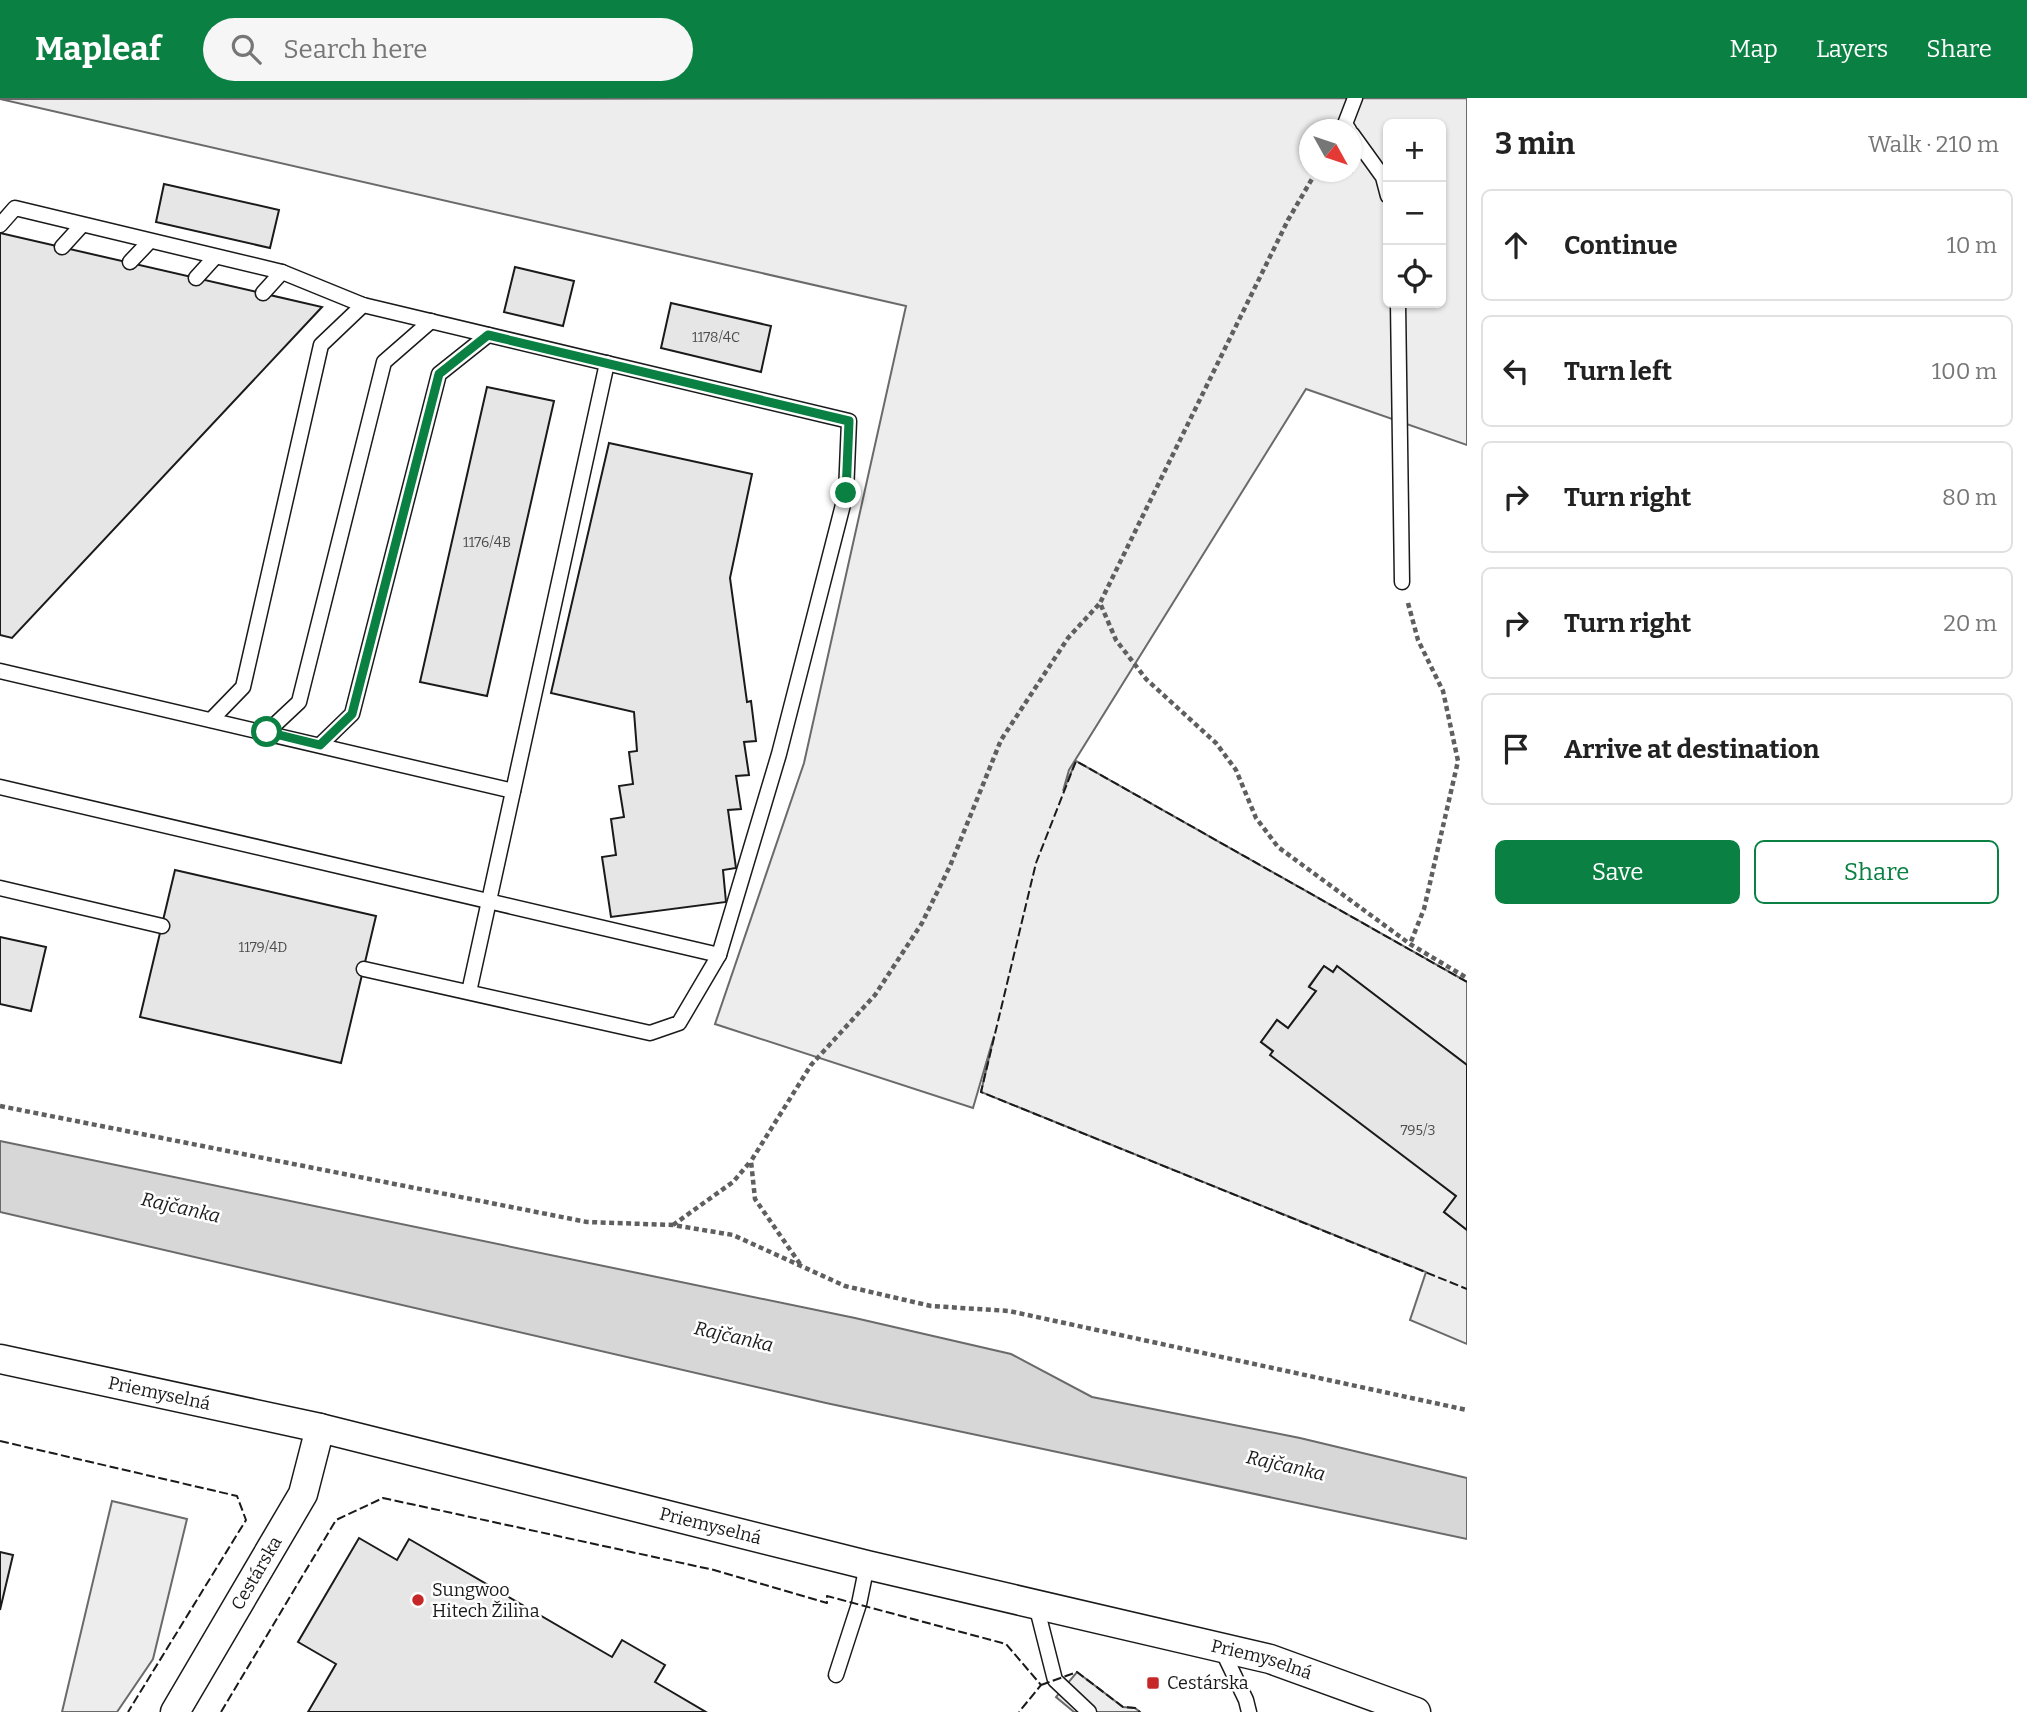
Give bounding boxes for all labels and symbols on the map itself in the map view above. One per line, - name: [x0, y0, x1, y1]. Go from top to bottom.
- north arrow: [1299, 119, 1362, 182]
- house number: 1178/4C: [692, 329, 740, 346]
- route end: [830, 477, 861, 508]
- house number: 1176/4B: [463, 534, 511, 551]
- route start: [251, 716, 282, 747]
- house number: 1179/4D: [239, 939, 287, 956]
- house number: 795/3: [1401, 1122, 1435, 1139]
- water label: Rajčanka: [139, 1187, 223, 1228]
- water label: Rajčanka: [692, 1316, 776, 1357]
- street label: Priemyselná: [106, 1372, 213, 1415]
- water label: Rajčanka: [1244, 1445, 1328, 1486]
- street label: Priemyselná: [657, 1502, 764, 1549]
- street label: Cestárska: [226, 1532, 287, 1614]
- place label: Sungwoo Hitech Žilina: [432, 1579, 540, 1622]
- marker: Sungwoo Hitech Žilina: [410, 1592, 426, 1608]
- street label: Priemyselná: [1209, 1635, 1315, 1684]
- place label: Cestárska: [1167, 1672, 1249, 1694]
- marker: Cestárska: [1145, 1675, 1161, 1691]

